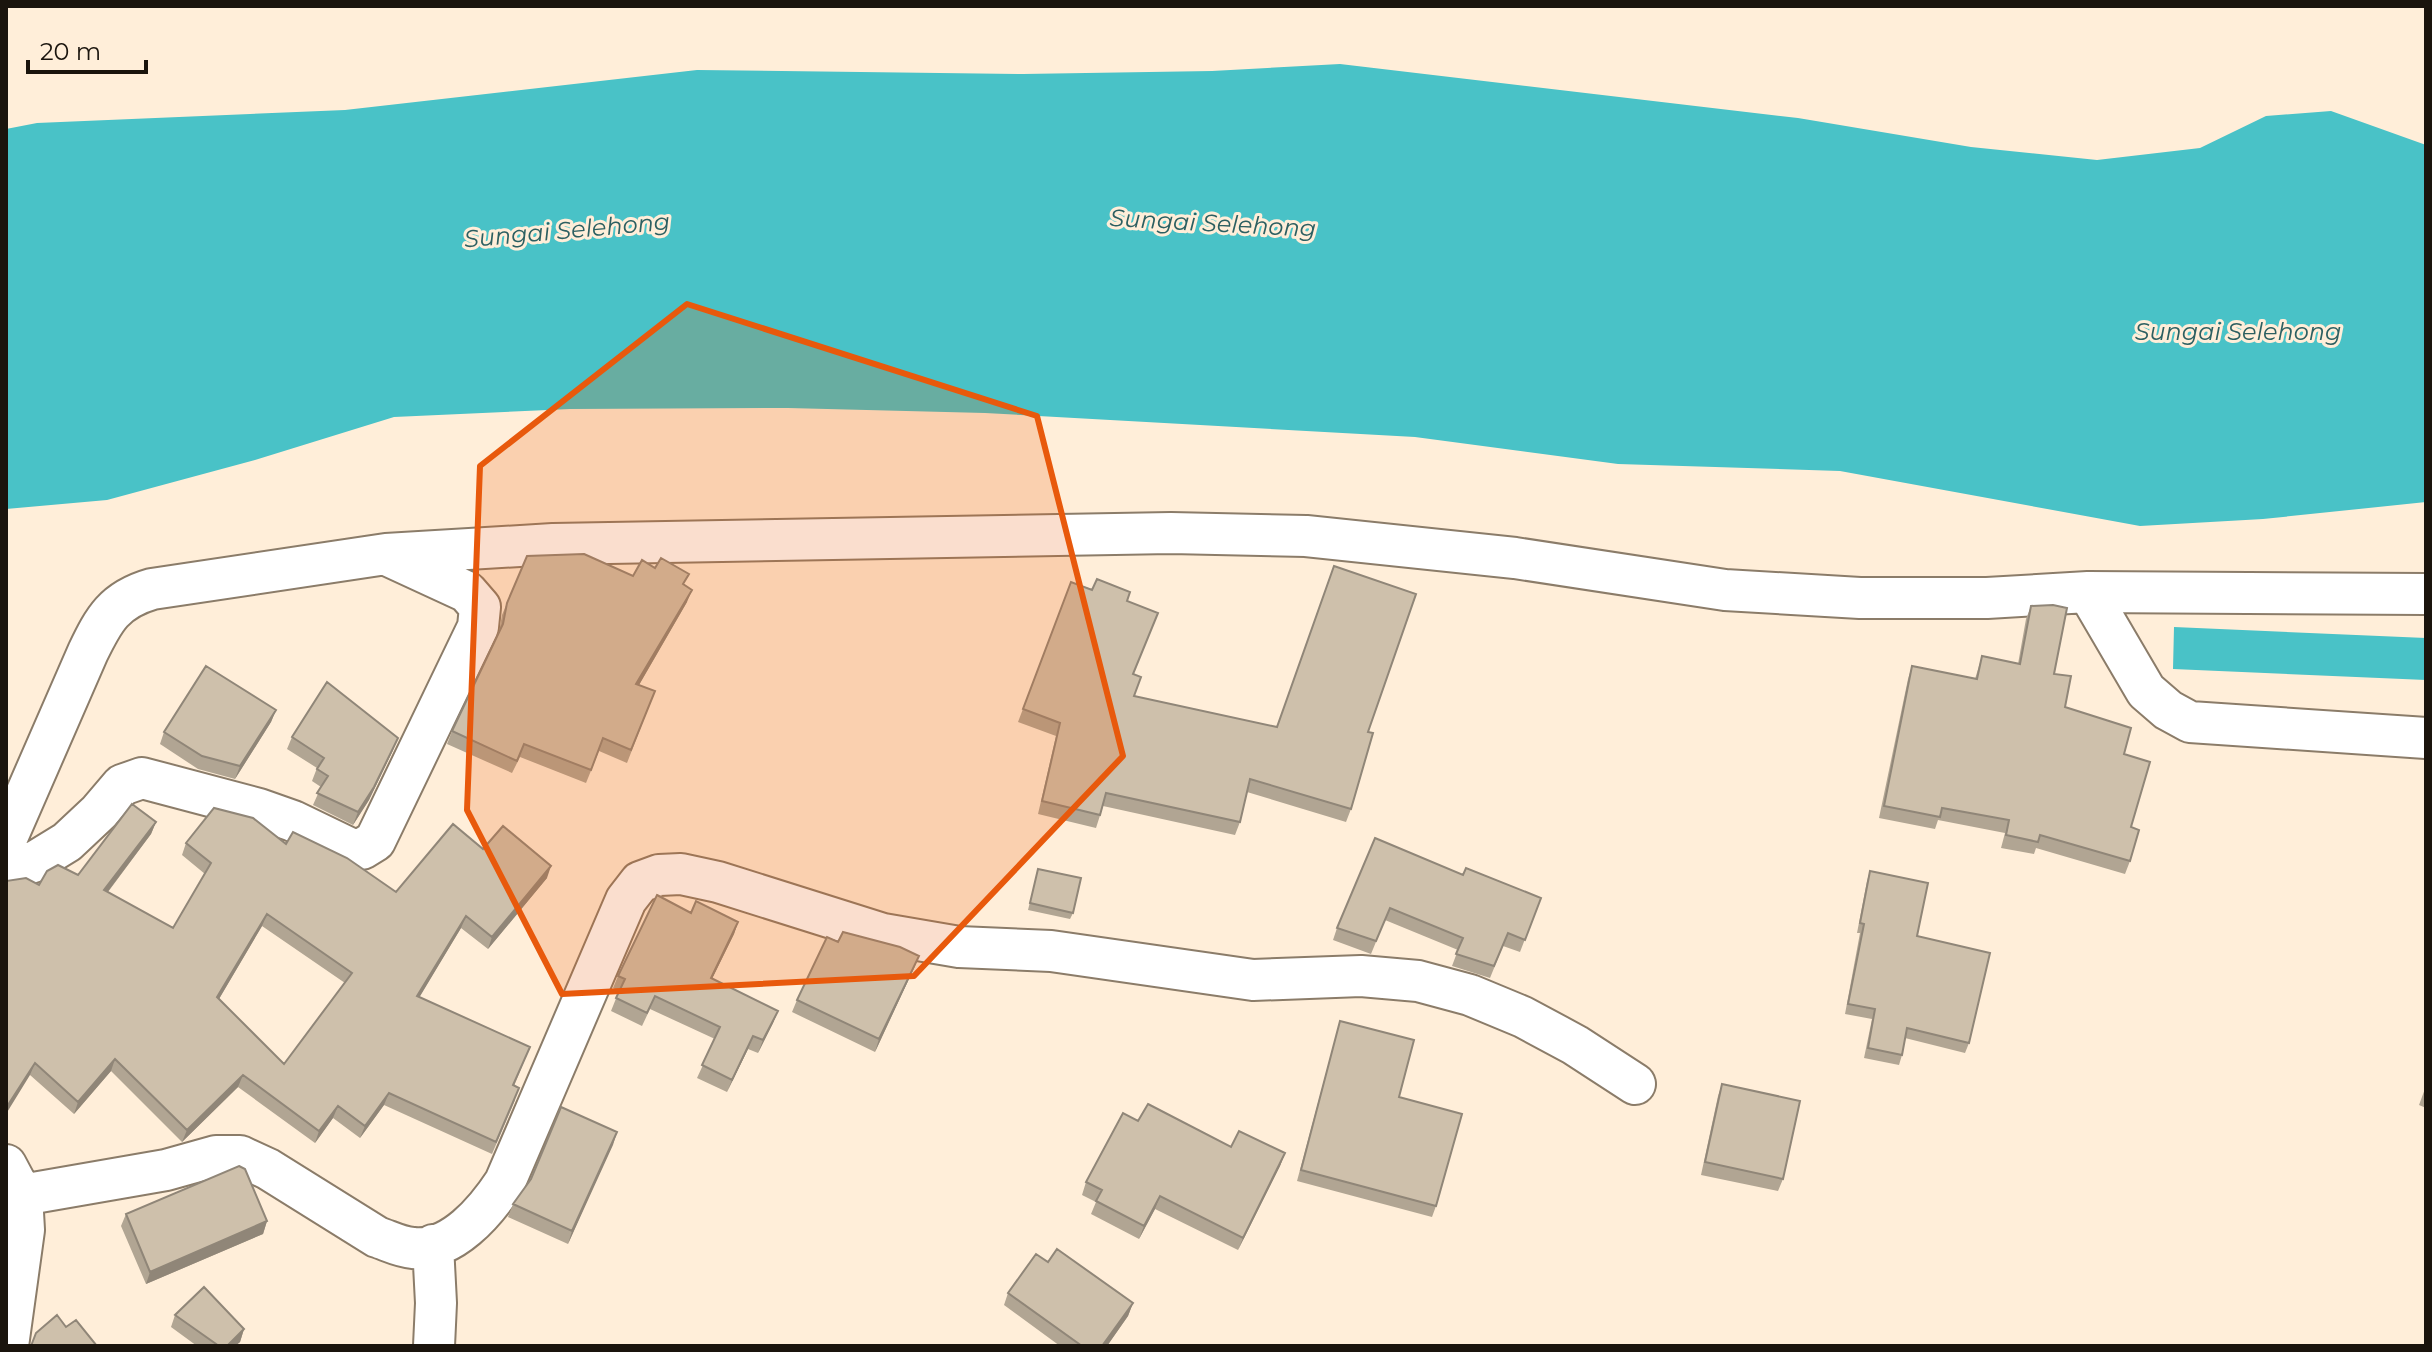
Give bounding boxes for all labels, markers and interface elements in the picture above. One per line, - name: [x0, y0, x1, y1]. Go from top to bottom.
- scale bar: [28, 24, 146, 74]
- text: 20 m: [40, 37, 101, 66]
- water label: Sungai Selehong: [1109, 203, 1317, 243]
- water label: Sungai Selehong: [463, 207, 671, 253]
- water label: Sungai Selehong: [2135, 317, 2341, 346]

